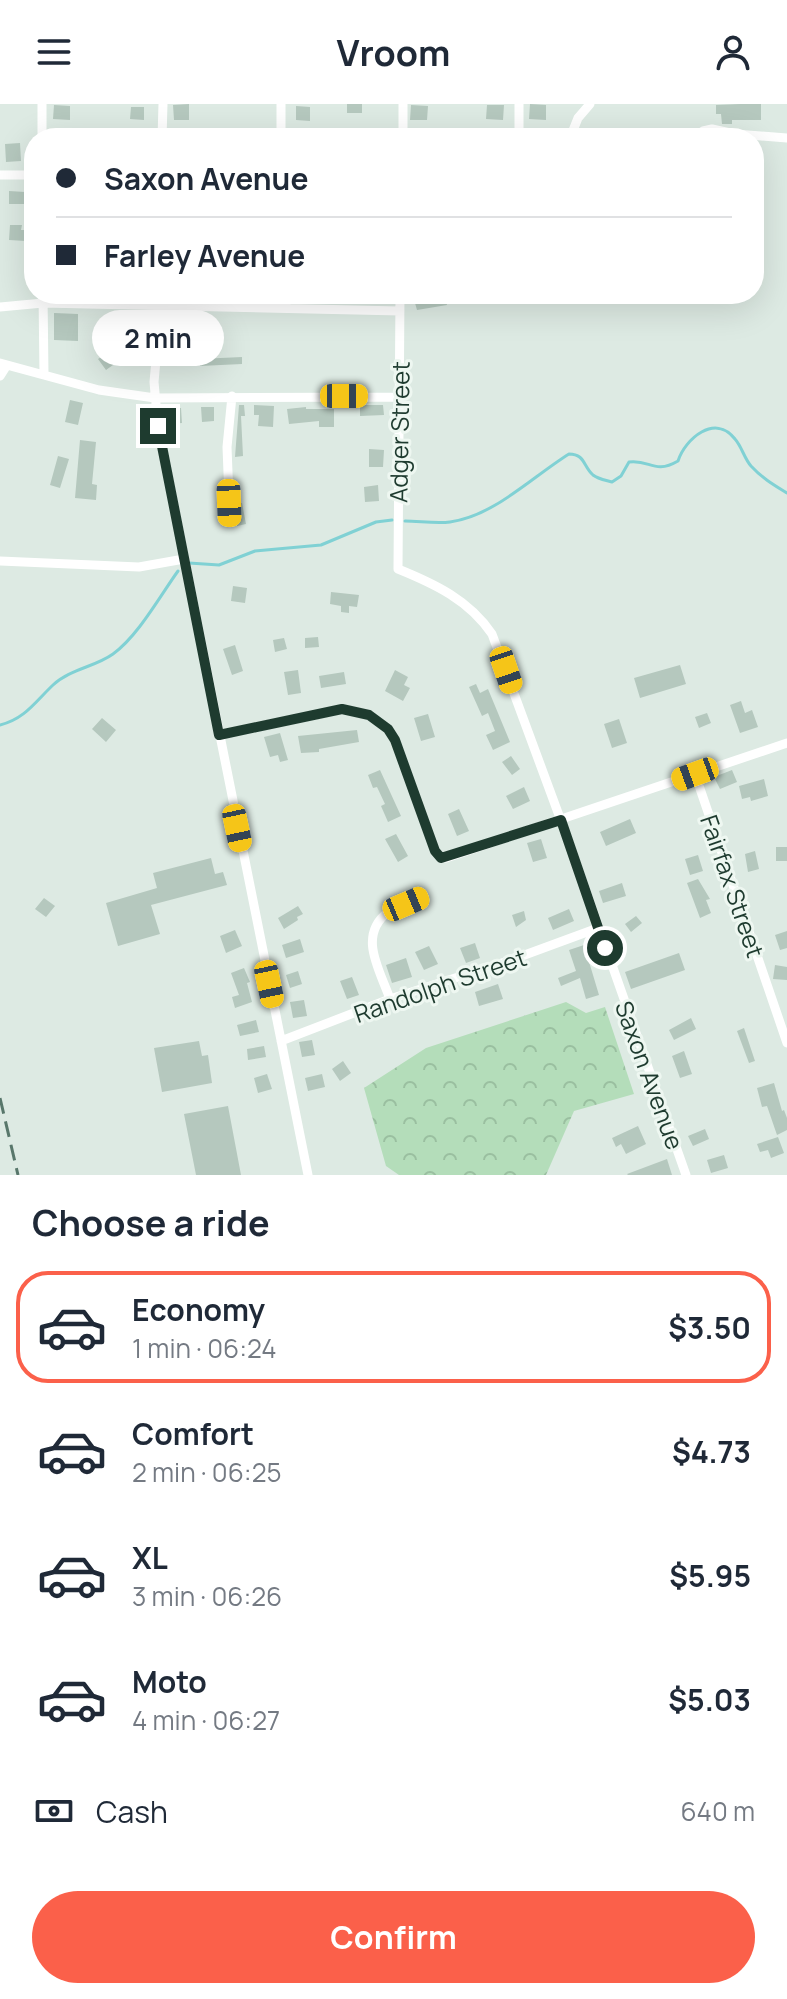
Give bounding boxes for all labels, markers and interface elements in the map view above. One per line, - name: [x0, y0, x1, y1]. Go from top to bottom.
- text: Vroom: [337, 28, 450, 77]
- icon: menu: [32, 30, 76, 74]
- icon: person: [711, 30, 755, 74]
- text: Saxon Avenue: [104, 158, 308, 199]
- text: Farley Avenue: [104, 235, 305, 276]
- callout: 2 min: [92, 310, 224, 366]
- text: 2 min: [124, 320, 192, 356]
- street label: Adger Street: [381, 361, 417, 503]
- car: [320, 384, 368, 408]
- route end: [140, 408, 176, 444]
- car: [216, 479, 242, 527]
- car: [487, 643, 525, 697]
- car: [668, 755, 722, 793]
- car: [220, 802, 254, 854]
- street label: Fairfax Street: [693, 810, 773, 962]
- car: [379, 884, 433, 924]
- route start: [587, 930, 623, 966]
- street label: Randolph Street: [349, 940, 531, 1030]
- car: [252, 958, 286, 1010]
- street label: Saxon Avenue: [608, 996, 692, 1154]
- text: Choose a ride: [32, 1198, 270, 1247]
- text: Economy: [132, 1289, 265, 1330]
- icon: car: [36, 1291, 108, 1363]
- text: $3.50: [668, 1307, 751, 1348]
- text: 1 min · 06:24: [132, 1330, 277, 1366]
- text: Comfort: [132, 1413, 254, 1454]
- icon: car: [36, 1415, 108, 1487]
- text: $4.73: [672, 1431, 751, 1472]
- text: 2 min · 06:25: [132, 1454, 281, 1490]
- text: XL: [132, 1537, 168, 1578]
- icon: car: [36, 1539, 108, 1611]
- text: $5.95: [669, 1555, 751, 1596]
- text: 3 min · 06:26: [132, 1578, 282, 1614]
- text: Moto: [132, 1661, 207, 1702]
- icon: car: [36, 1663, 108, 1735]
- text: $5.03: [668, 1679, 751, 1720]
- text: 4 min · 06:27: [132, 1702, 280, 1738]
- icon: cash: [32, 1789, 76, 1833]
- text: Cash: [96, 1791, 168, 1832]
- text: 640 m: [680, 1793, 755, 1829]
- button: Confirm: [32, 1891, 755, 1983]

